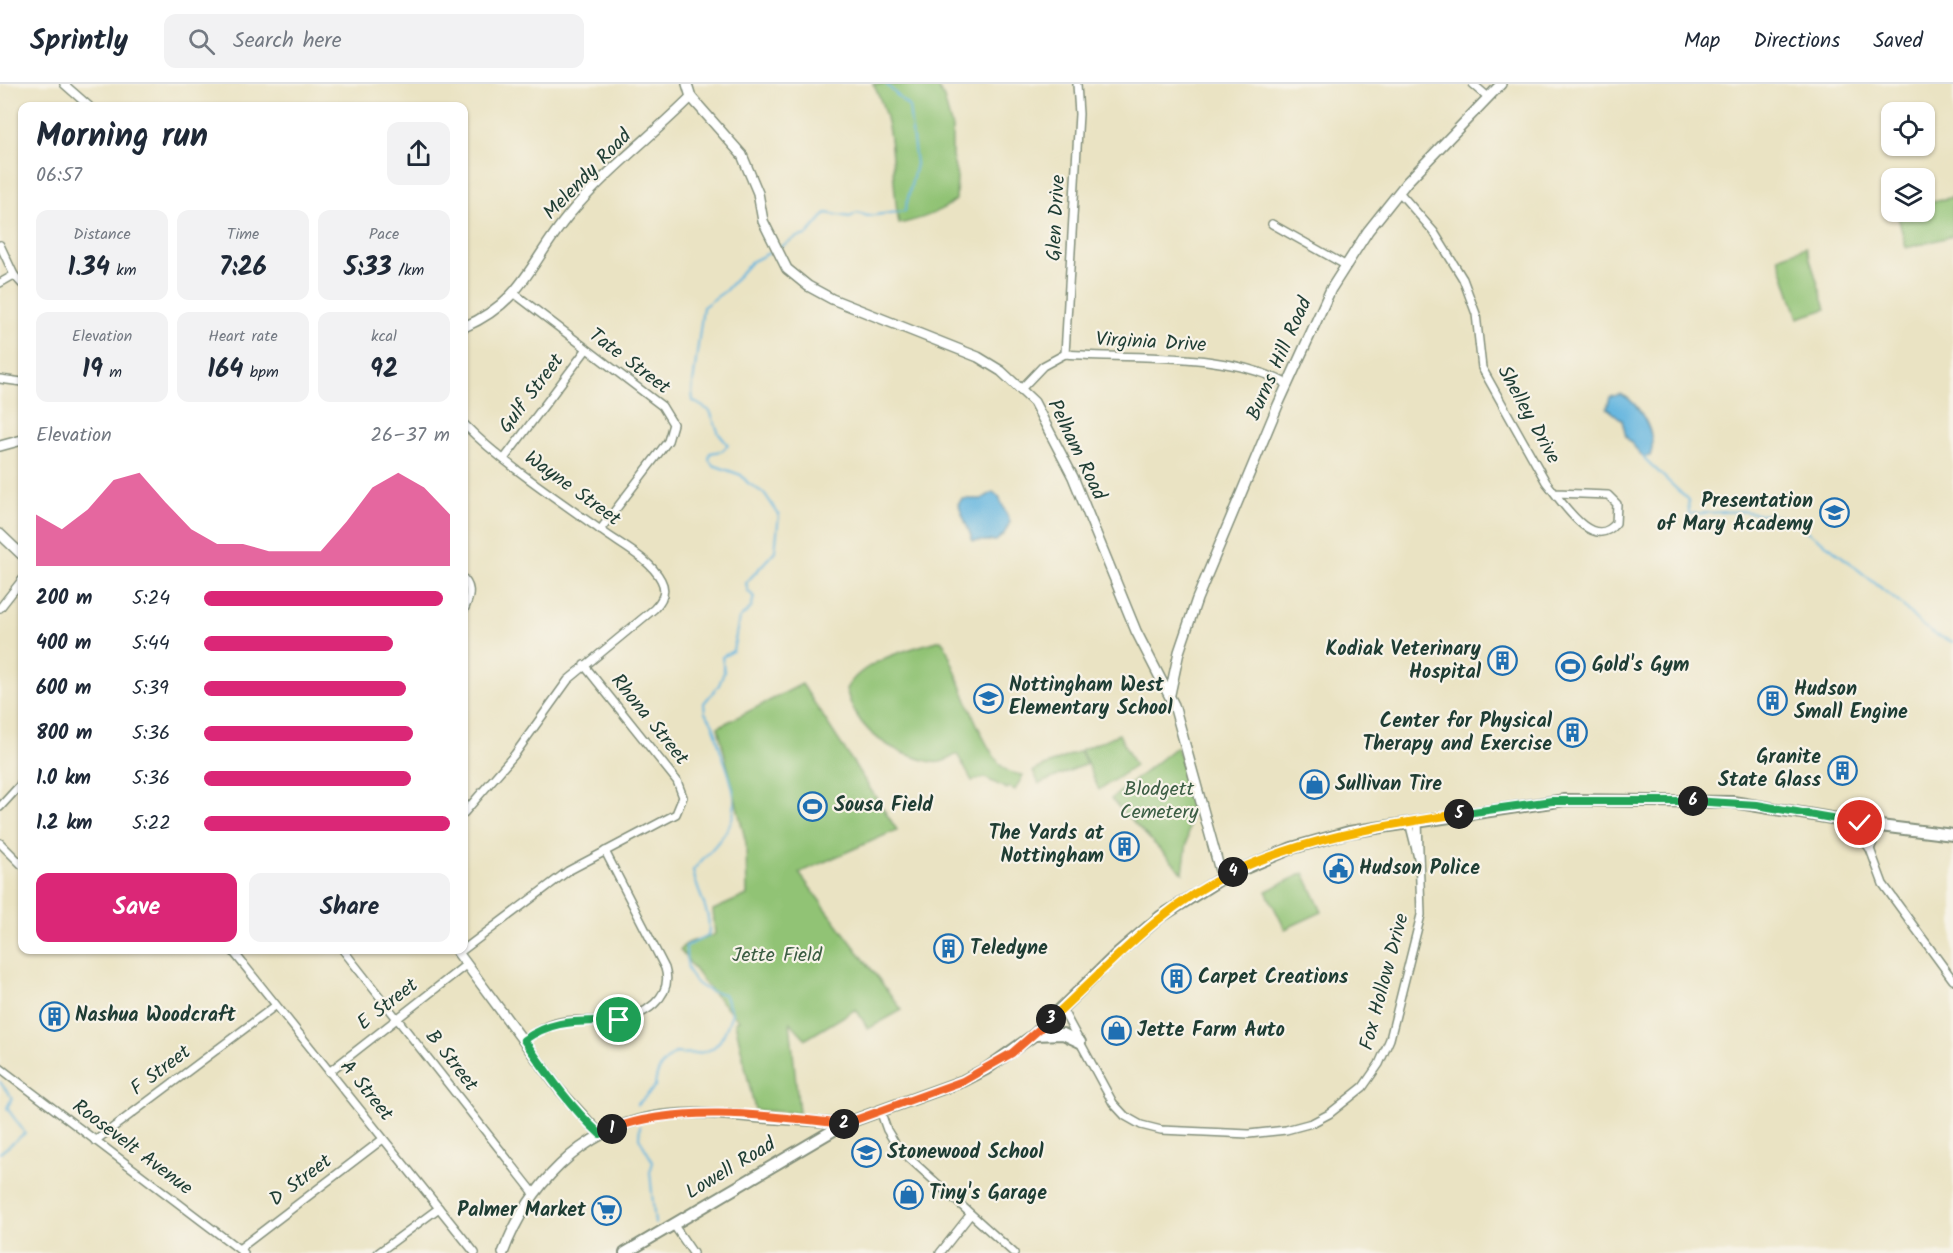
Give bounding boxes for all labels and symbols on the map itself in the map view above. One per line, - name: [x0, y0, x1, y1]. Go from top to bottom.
- street label: Melendy Road: [536, 121, 641, 228]
- street label: Glen Drive: [1039, 174, 1075, 262]
- street label: Burns Hill Road: [1238, 291, 1322, 426]
- street label: Tate Street: [581, 320, 677, 404]
- street label: Virginia Drive: [1095, 324, 1207, 362]
- street label: Gulf Street: [491, 347, 573, 441]
- street label: Shelley Drive: [1488, 360, 1568, 470]
- street label: Pelham Road: [1038, 394, 1115, 507]
- street label: Wayne Street: [517, 443, 627, 535]
- place label: Presentation of Mary Academy: [1657, 486, 1814, 541]
- school or university icon: Presentation of Mary Academy: [1818, 497, 1850, 529]
- place label: Kodiak Veterinary Hospital: [1326, 634, 1482, 689]
- building icon: Kodiak Veterinary Hospital: [1486, 645, 1518, 677]
- sports icon: Gold's Gym: [1555, 650, 1587, 682]
- place label: Gold's Gym: [1592, 650, 1689, 682]
- street label: Rhona Street: [602, 667, 696, 773]
- place label: Nottingham West Elementary School: [1009, 670, 1173, 725]
- place label: Hudson Small Engine: [1794, 674, 1908, 729]
- school or university icon: Nottingham West Elementary School: [972, 682, 1004, 714]
- building icon: Hudson Small Engine: [1757, 685, 1789, 717]
- place label: Center for Physical Therapy and Exercise: [1362, 706, 1553, 761]
- building icon: Center for Physical Therapy and Exercise: [1557, 717, 1589, 749]
- place label: Granite State Glass: [1718, 742, 1822, 797]
- building icon: Granite State Glass: [1826, 754, 1858, 786]
- shop icon: Sullivan Tire: [1298, 769, 1330, 801]
- place label: Sullivan Tire: [1335, 769, 1442, 801]
- park label: Blodgett Cemetery: [1120, 774, 1199, 829]
- pin: 6: [1678, 786, 1708, 816]
- sports icon: Sousa Field: [797, 790, 829, 822]
- place label: Sousa Field: [834, 790, 934, 822]
- pin: [1834, 797, 1885, 848]
- pin: 5: [1444, 799, 1474, 829]
- place label: The Yards at Nottingham: [989, 818, 1105, 873]
- building icon: The Yards at Nottingham: [1109, 830, 1141, 862]
- public building icon: Hudson Police: [1322, 853, 1354, 885]
- place label: Hudson Police: [1359, 853, 1480, 885]
- pin: 4: [1218, 857, 1248, 887]
- street label: Fox Hollow Drive: [1351, 910, 1419, 1054]
- building icon: Teledyne: [933, 933, 965, 965]
- place label: Teledyne: [970, 933, 1048, 965]
- park label: Jette Field: [732, 940, 823, 972]
- building icon: Carpet Creations: [1161, 962, 1193, 994]
- place label: Carpet Creations: [1198, 962, 1349, 994]
- street label: E Street: [350, 971, 426, 1039]
- pin: [593, 994, 644, 1045]
- building icon: Nashua Woodcraft: [38, 1000, 70, 1032]
- place label: Nashua Woodcraft: [75, 1000, 237, 1032]
- pin: 3: [1036, 1004, 1066, 1034]
- shop icon: Jette Farm Auto: [1100, 1015, 1132, 1047]
- place label: Jette Farm Auto: [1137, 1015, 1285, 1047]
- street label: B Street: [416, 1023, 486, 1099]
- street label: F Street: [124, 1037, 198, 1105]
- street label: A Street: [331, 1053, 401, 1129]
- street label: Roosevelt Avenue: [65, 1092, 199, 1204]
- pin: 2: [829, 1109, 859, 1139]
- pin: 1: [597, 1114, 627, 1144]
- street label: Lowell Road: [680, 1129, 783, 1209]
- school or university icon: Stonewood School: [850, 1137, 882, 1169]
- place label: Stonewood School: [887, 1137, 1044, 1169]
- street label: D Street: [263, 1147, 339, 1215]
- shop icon: Tiny's Garage: [892, 1178, 924, 1210]
- place label: Tiny's Garage: [929, 1178, 1047, 1210]
- place label: Palmer Market: [457, 1195, 587, 1227]
- supermarket icon: Palmer Market: [591, 1195, 623, 1227]

